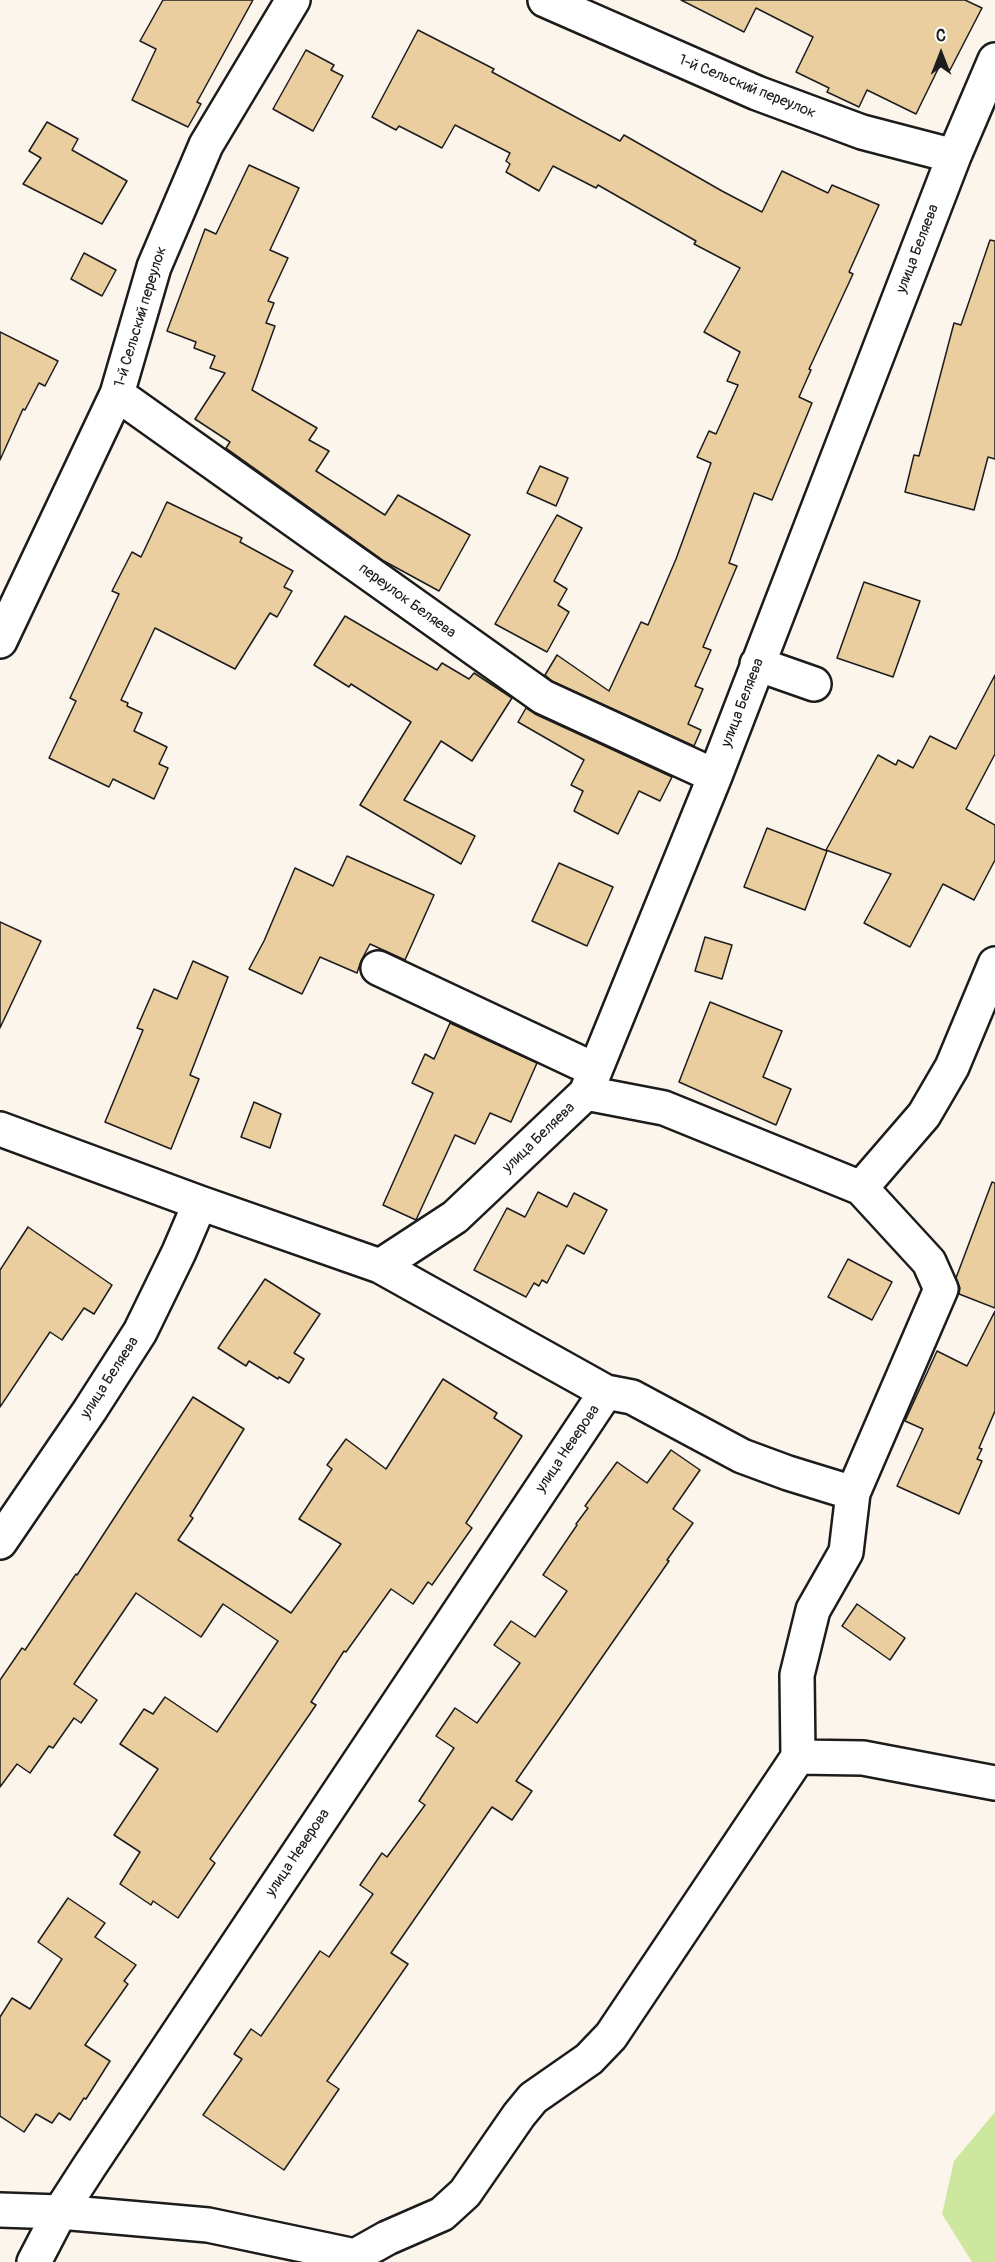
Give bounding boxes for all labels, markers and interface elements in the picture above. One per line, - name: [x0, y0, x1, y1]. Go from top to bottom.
- north arrow: [911, 24, 971, 84]
- text: С: [936, 26, 946, 46]
- street label: 1-й Сельский переулок: [676, 51, 818, 123]
- street label: улица Беляева: [893, 202, 943, 296]
- street label: 1-й Сельский переулок: [111, 244, 171, 390]
- street label: переулок Беляева: [355, 560, 459, 642]
- street label: улица Беляева: [718, 656, 768, 750]
- street label: улица Беляева: [499, 1099, 579, 1177]
- street label: улица Беляева: [77, 1334, 143, 1422]
- street label: улица Неверова: [532, 1402, 604, 1496]
- street label: улица Неверова: [262, 1806, 334, 1900]

